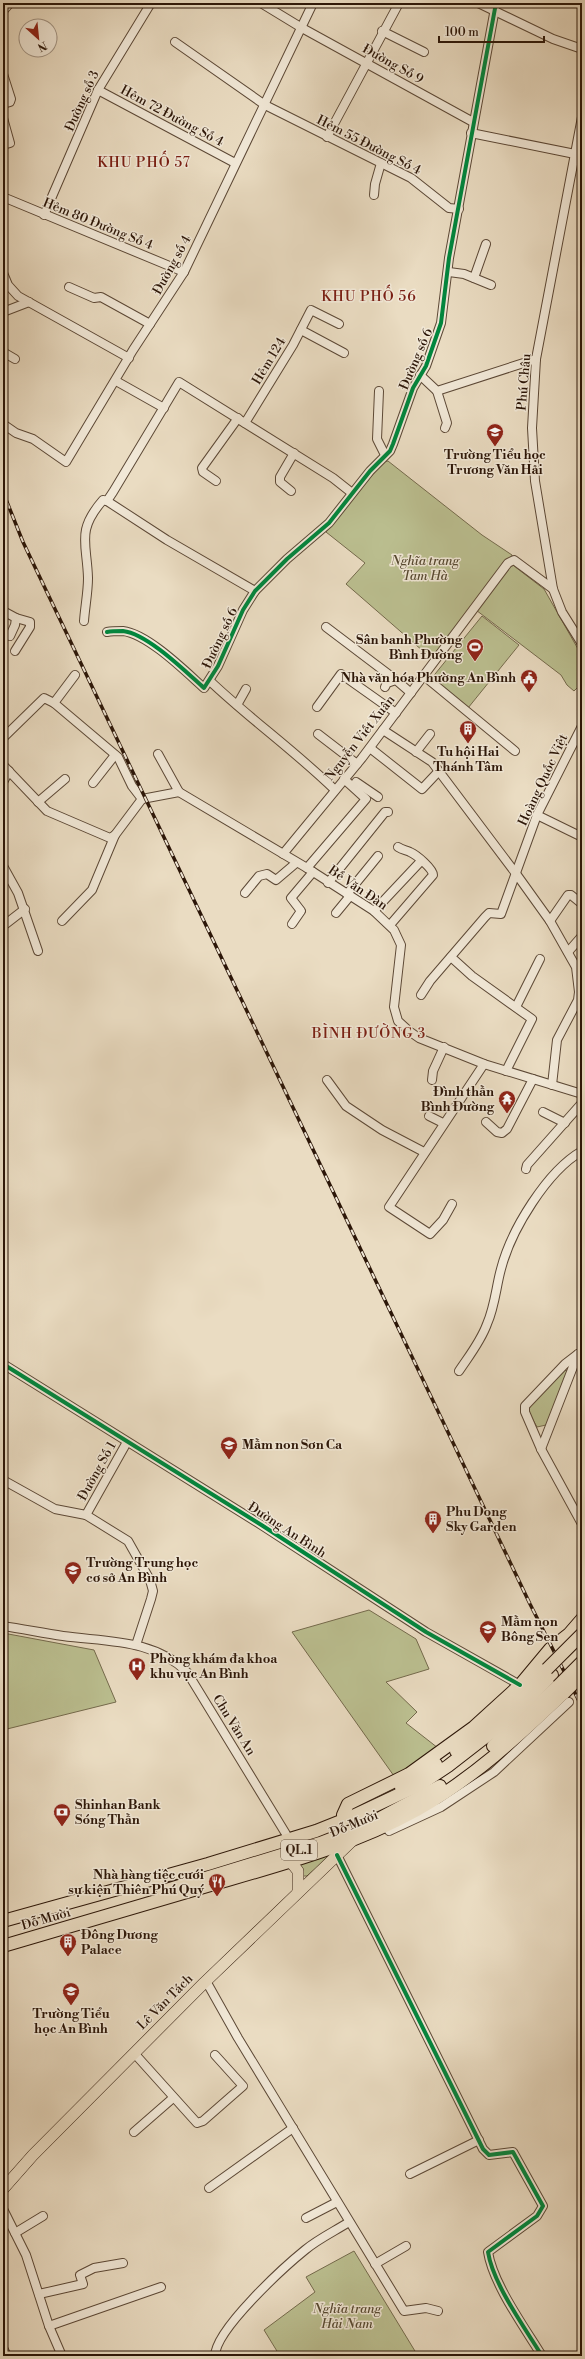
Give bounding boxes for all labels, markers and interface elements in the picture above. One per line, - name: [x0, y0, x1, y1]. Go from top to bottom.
- north arrow: [18, 18, 58, 58]
- scale bar: [439, 18, 544, 44]
- text: 100 m: [445, 25, 479, 40]
- text: N: [35, 38, 49, 54]
- street label: Đường Số 9: [360, 41, 426, 87]
- street label: Đường số 3: [62, 68, 102, 134]
- street label: Hẻm 72 Đường Số 4: [118, 82, 227, 150]
- street label: Hẻm 55 Đường Số 4: [314, 112, 424, 178]
- district label: KHU PHỐ 57: [97, 150, 191, 172]
- street label: Hẻm 80 Đường Số 4: [41, 195, 156, 254]
- street label: Đường số 4: [149, 232, 195, 297]
- district label: KHU PHỐ 56: [321, 284, 417, 306]
- street label: Đường số 6: [396, 326, 436, 392]
- street label: Hẻm 124: [249, 334, 289, 387]
- street label: Phú Châu: [514, 352, 535, 411]
- school or university icon: Trường Tiểu học Trương Văn Hải: [485, 422, 505, 447]
- place label: Trường Tiểu học Trương Văn Hải: [444, 447, 546, 478]
- park label: Nghĩa trang Tam Hà: [390, 553, 461, 584]
- street label: Đường số 6: [199, 605, 241, 671]
- place label: Sân banh Phường Bình Đường: [356, 632, 463, 663]
- sports icon: Sân banh Phường Bình Đường: [465, 637, 485, 662]
- public building icon: Nhà văn hóa Phường An Bình: [519, 668, 539, 693]
- place label: Nhà văn hóa Phường An Bình: [341, 670, 516, 686]
- street label: Nguyễn Viết Xuân: [322, 692, 399, 784]
- building icon: Tu hội Hai Thánh Tâm: [458, 719, 478, 744]
- street label: Hoàng Quốc Việt: [515, 731, 571, 829]
- place label: Tu hội Hai Thánh Tâm: [433, 744, 503, 775]
- street label: Bế Văn Đàn: [325, 862, 391, 914]
- district label: BÌNH ĐƯỜNG 3: [311, 1023, 426, 1043]
- place label: Đình thần Bình Đường: [421, 1084, 495, 1115]
- temple icon: Đình thần Bình Đường: [497, 1089, 517, 1114]
- school or university icon: Mầm non Sơn Ca: [219, 1435, 239, 1460]
- place label: Mầm non Sơn Ca: [242, 1437, 343, 1453]
- street label: Đường Số 1: [74, 1438, 120, 1503]
- street label: Đường An Bình: [245, 1499, 329, 1561]
- place label: Phu Dong Sky Garden: [446, 1504, 516, 1535]
- building icon: Phu Dong Sky Garden: [423, 1509, 443, 1534]
- place label: Trường Trung học cơ sở An Bình: [86, 1555, 198, 1586]
- school or university icon: Trường Trung học cơ sở An Bình: [63, 1560, 83, 1585]
- place label: Mầm non Bông Sen: [501, 1614, 558, 1645]
- school or university icon: Mầm non Bông Sen: [478, 1619, 498, 1644]
- place label: Phòng khám đa khoa khu vực An Bình: [150, 1651, 278, 1682]
- hospital icon: Phòng khám đa khoa khu vực An Bình: [127, 1656, 147, 1681]
- street label: Chu Văn An: [209, 1692, 259, 1759]
- place label: Shinhan Bank Sóng Thần: [75, 1797, 161, 1828]
- bank icon: Shinhan Bank Sóng Thần: [52, 1802, 72, 1827]
- street label: Đỗ Mười: [328, 1807, 380, 1841]
- road number: QL.1: [281, 1840, 317, 1860]
- place label: Nhà hàng tiệc cưới sự kiện Thiên Phú Quý: [68, 1867, 204, 1898]
- restaurant icon: Nhà hàng tiệc cưới sự kiện Thiên Phú Quý: [207, 1872, 227, 1897]
- street label: Đỗ Mười: [19, 1904, 73, 1934]
- place label: Đông Dương Palace: [80, 1927, 158, 1958]
- building icon: Đông Dương Palace: [58, 1932, 78, 1957]
- street label: Lê Văn Tách: [134, 1971, 196, 2033]
- school or university icon: Trường Tiểu học An Bình: [61, 1981, 81, 2006]
- place label: Trường Tiểu học An Bình: [32, 2006, 110, 2037]
- park label: Nghĩa trang Hải Nam: [312, 2301, 383, 2332]

